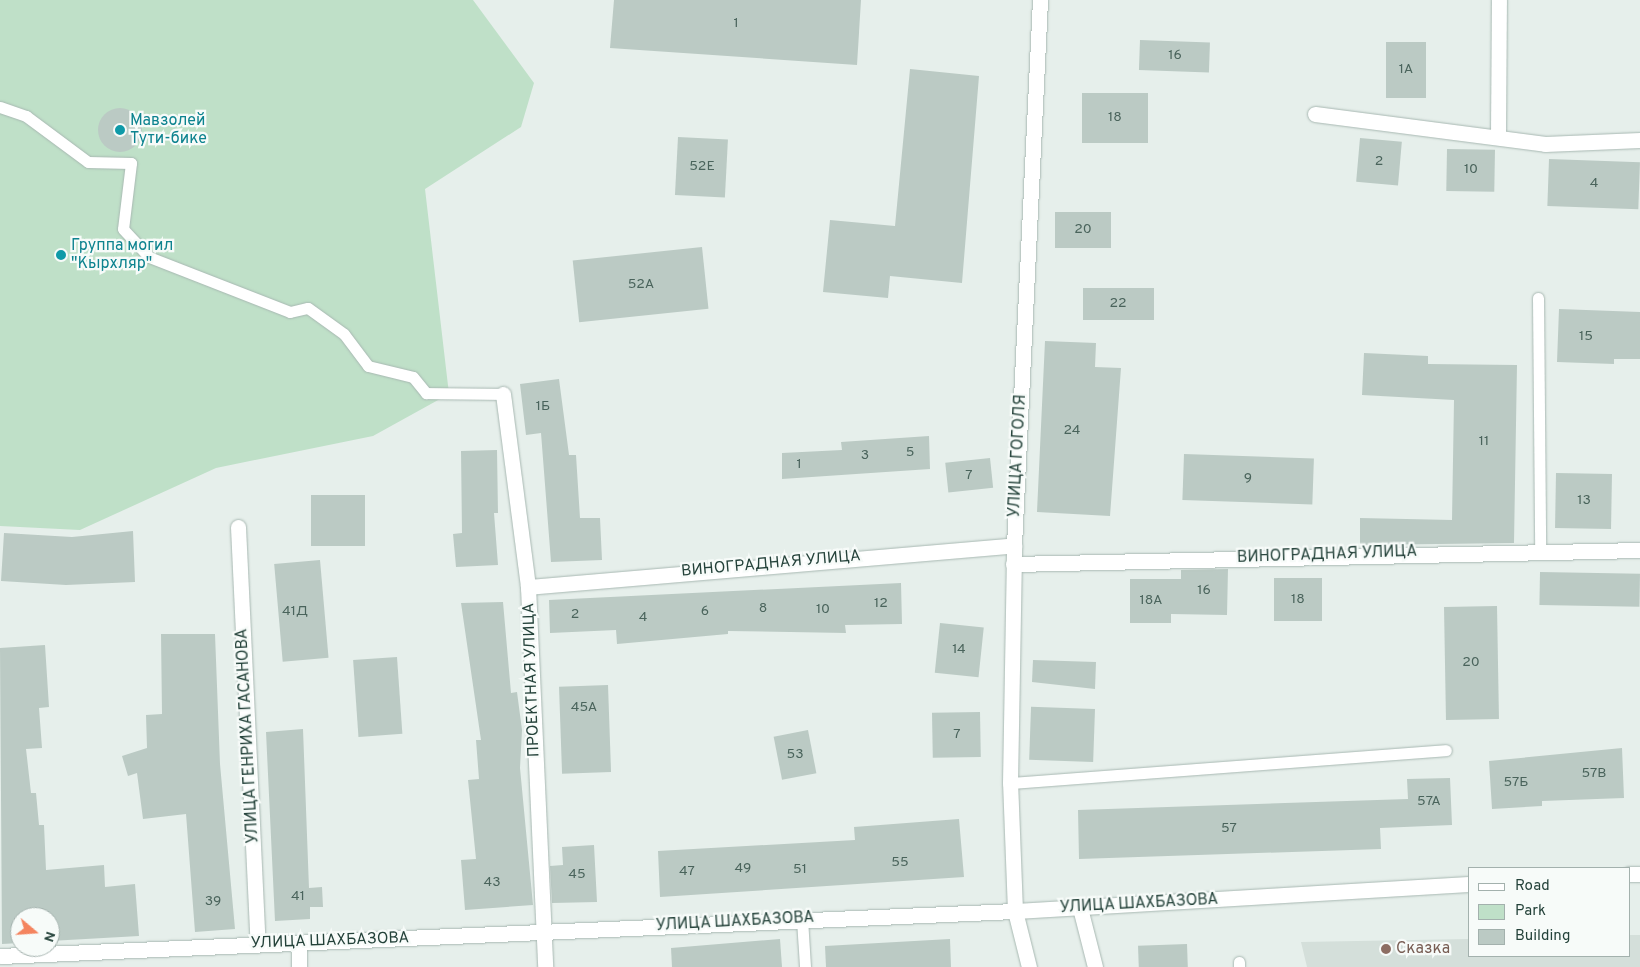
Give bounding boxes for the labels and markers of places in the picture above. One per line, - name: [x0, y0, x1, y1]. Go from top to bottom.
- place label: Мавзолей Тути-бике: [130, 111, 207, 149]
- marker: Мавзолей Тути-бике: [114, 124, 126, 136]
- place label: Группа могил "Кырхляр": [71, 236, 173, 274]
- marker: Группа могил "Кырхляр": [55, 249, 67, 261]
- place label: Сказка: [1396, 939, 1450, 959]
- marker: Сказка: [1380, 943, 1392, 955]

